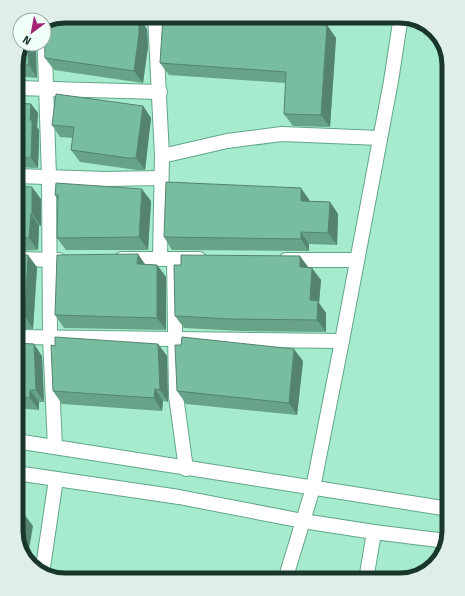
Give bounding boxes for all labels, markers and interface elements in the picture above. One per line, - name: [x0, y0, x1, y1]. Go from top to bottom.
- north arrow: [12, 12, 52, 52]
- text: N: [20, 33, 34, 48]

